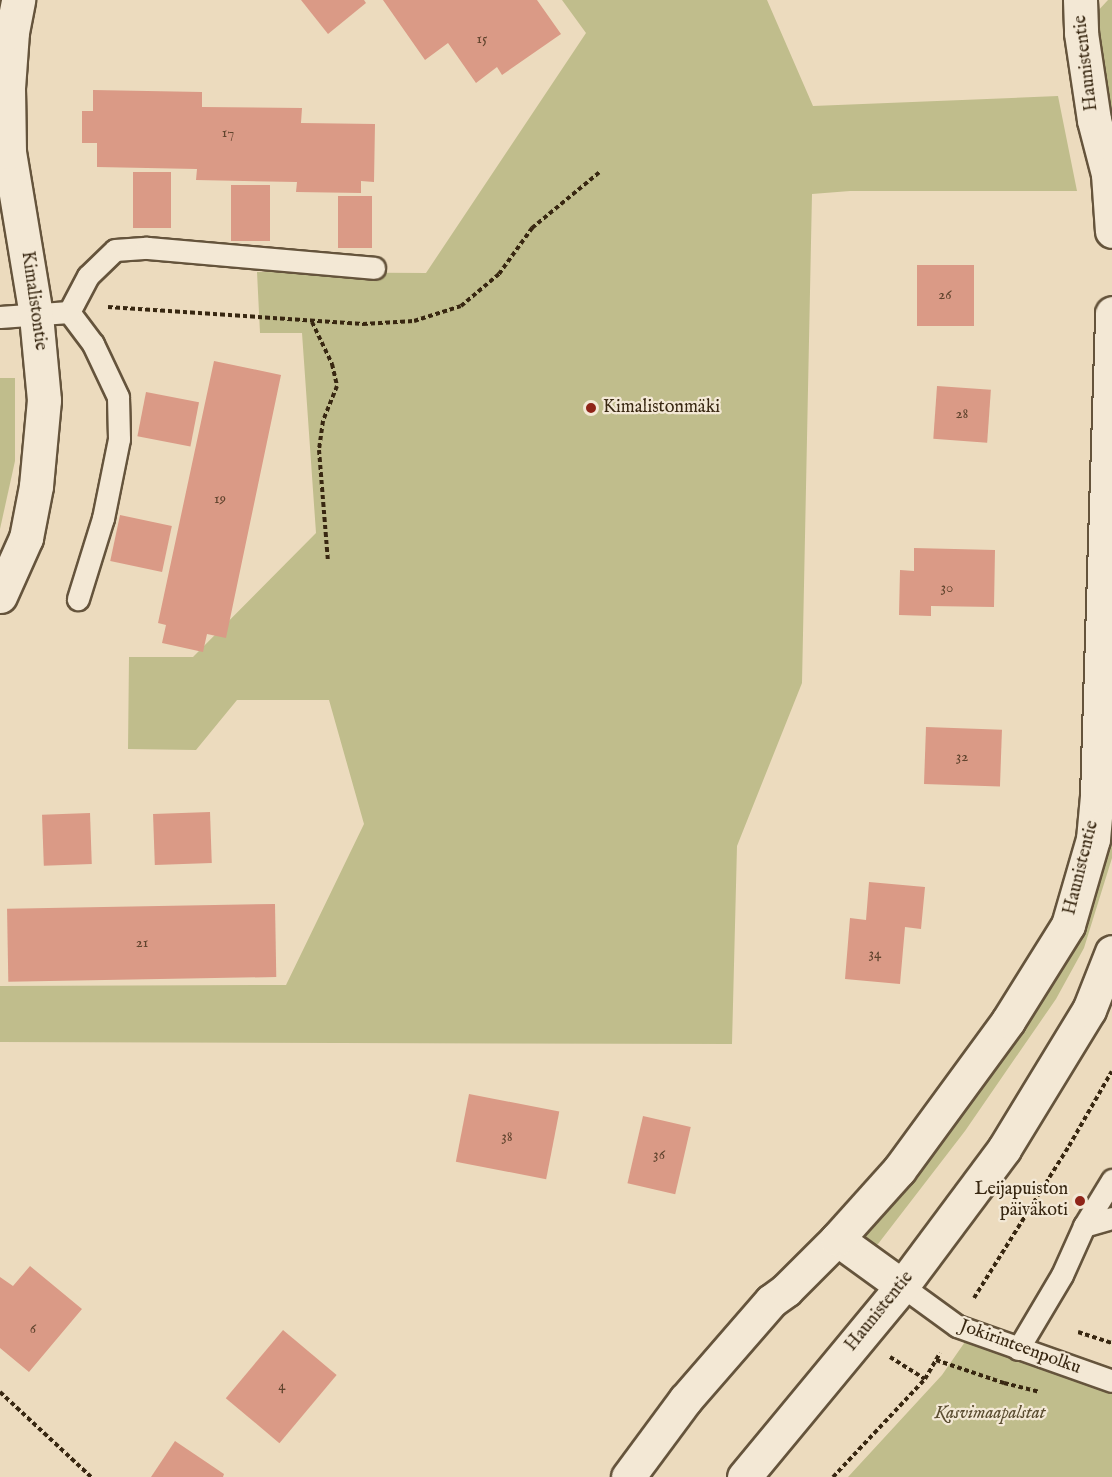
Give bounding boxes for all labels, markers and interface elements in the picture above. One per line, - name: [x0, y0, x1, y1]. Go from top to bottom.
- street label: Haunistentie: [1070, 14, 1104, 112]
- house number: 15: [476, 30, 488, 48]
- house number: 17: [222, 124, 234, 142]
- street label: Kimalistontie: [15, 250, 51, 352]
- house number: 26: [938, 286, 952, 304]
- place label: Kimalistonmäki: [603, 397, 720, 419]
- marker: Kimalistonmäki: [584, 401, 598, 415]
- house number: 28: [956, 405, 968, 423]
- house number: 19: [214, 490, 226, 508]
- house number: 30: [941, 579, 953, 597]
- house number: 32: [956, 748, 968, 766]
- street label: Haunistentie: [1060, 819, 1104, 917]
- house number: 21: [136, 934, 148, 952]
- house number: 34: [869, 945, 881, 963]
- house number: 38: [501, 1128, 513, 1146]
- house number: 36: [653, 1146, 665, 1164]
- place label: Leijapuiston päiväkoti: [974, 1180, 1068, 1222]
- marker: Leijapuiston päiväkoti: [1073, 1194, 1087, 1208]
- street label: Haunistentie: [841, 1268, 919, 1356]
- street label: Jokirinteenpolku: [956, 1316, 1084, 1380]
- house number: 6: [30, 1320, 36, 1338]
- house number: 4: [278, 1377, 286, 1395]
- park label: Kasvimaapalstat: [934, 1403, 1046, 1425]

